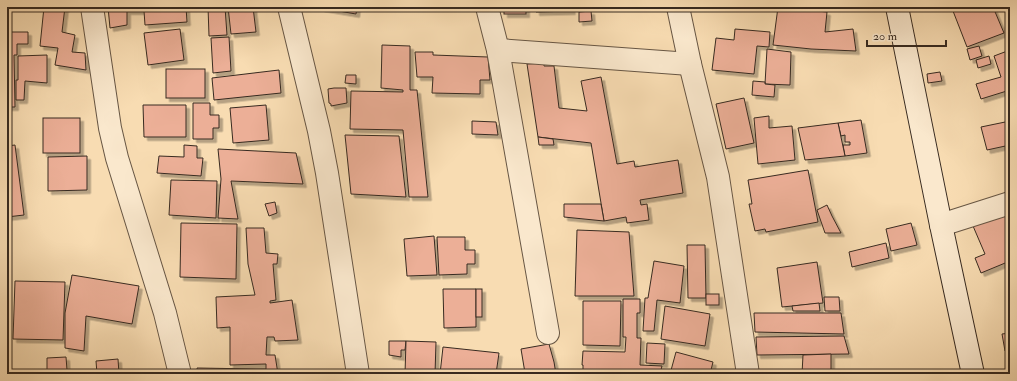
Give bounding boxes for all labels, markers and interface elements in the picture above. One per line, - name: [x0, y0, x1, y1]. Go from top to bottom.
- scale bar: [867, 22, 946, 48]
- text: 20 m: [873, 29, 898, 44]

